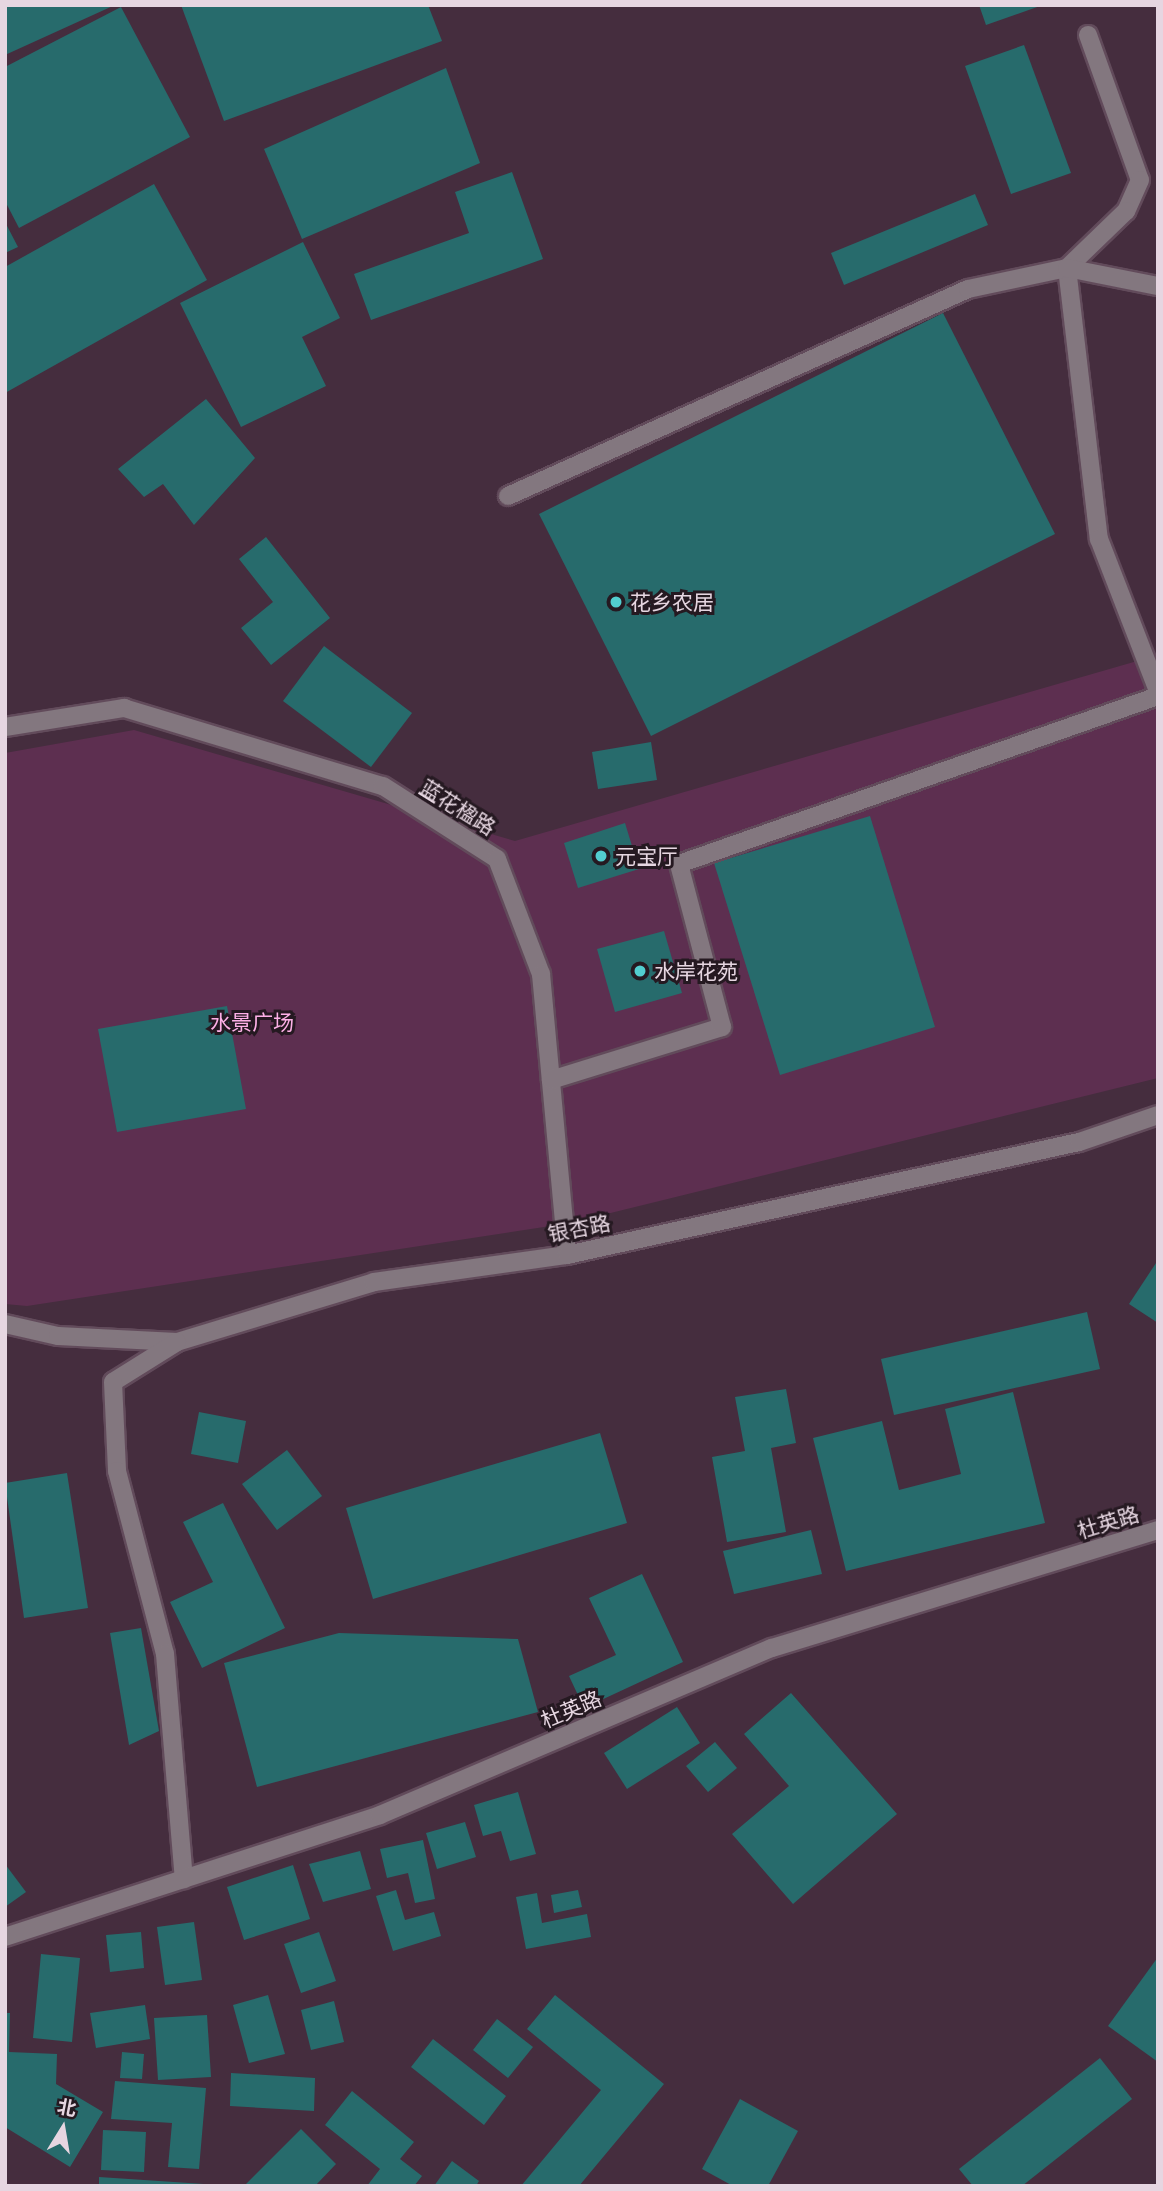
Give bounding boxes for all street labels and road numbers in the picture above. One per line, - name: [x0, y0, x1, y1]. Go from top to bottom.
- street label: 蓝花楹路: [416, 774, 500, 840]
- street label: 银杏路: [546, 1210, 612, 1246]
- street label: 杜英路: [1074, 1501, 1142, 1543]
- street label: 杜英路: [537, 1685, 605, 1733]

